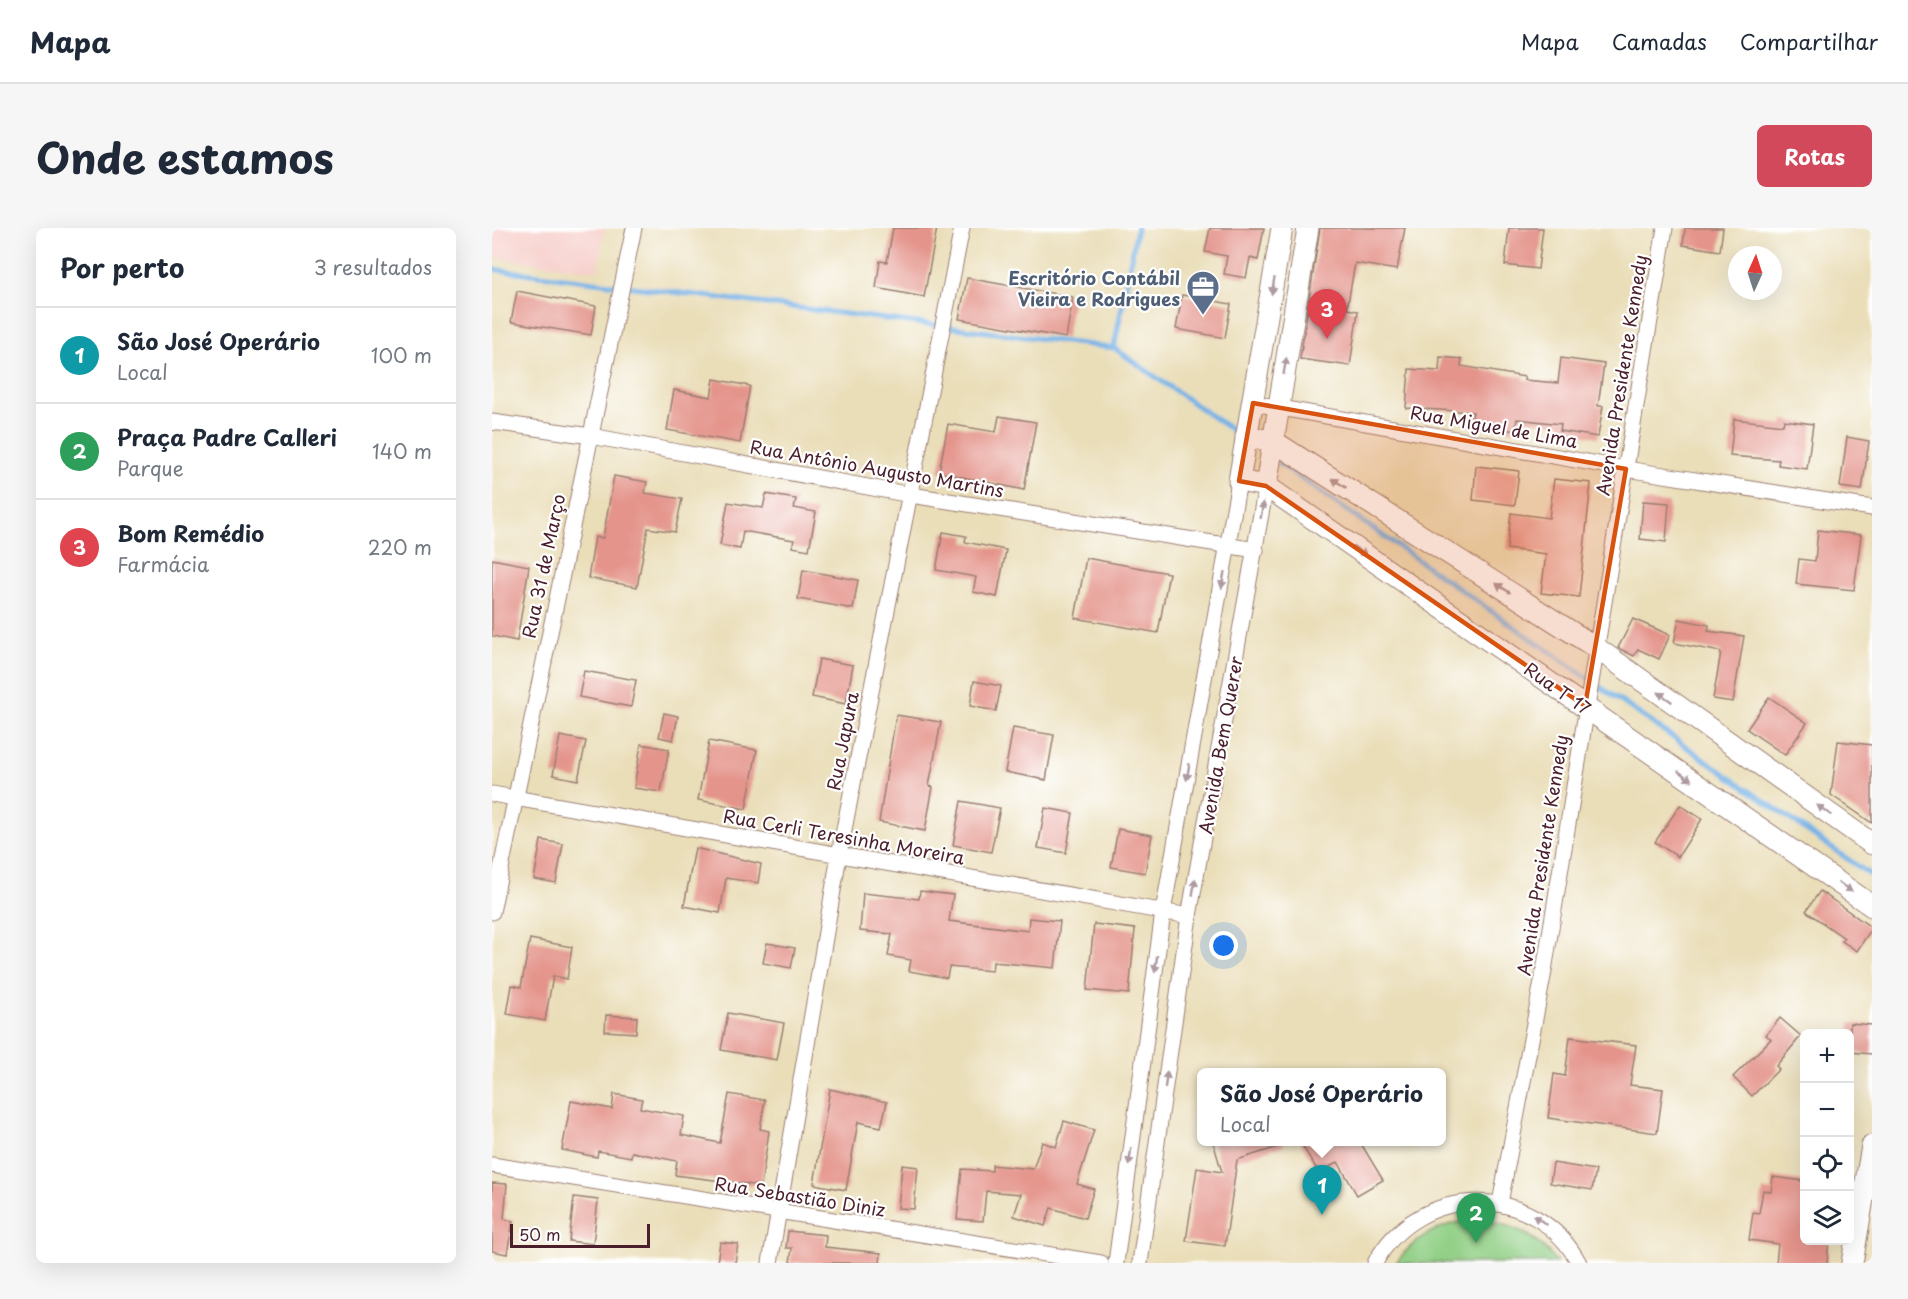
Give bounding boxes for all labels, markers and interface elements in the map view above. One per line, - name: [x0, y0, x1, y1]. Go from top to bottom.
- text: Mapa: [30, 20, 111, 63]
- text: Mapa: [1521, 25, 1579, 57]
- text: Camadas: [1612, 25, 1707, 57]
- text: Compartilhar: [1740, 25, 1878, 57]
- text: Onde estamos: [36, 125, 334, 188]
- button: Rotas: [1757, 125, 1872, 187]
- north arrow: [1728, 246, 1782, 300]
- text: Por perto: [60, 248, 184, 287]
- text: 3 resultados: [314, 252, 432, 282]
- street label: Avenida Presidente Kennedy: [1589, 253, 1653, 497]
- place label: Escritório Contábil Vieira e Rodrigues: [1008, 264, 1180, 312]
- office icon: Escritório Contábil Vieira e Rodrigues: [1185, 269, 1221, 316]
- one-way arrow: [1268, 276, 1277, 295]
- pin: 3: [1308, 290, 1346, 339]
- text: São José Operário: [117, 324, 320, 357]
- text: 1: [75, 340, 84, 370]
- text: 100 m: [371, 340, 432, 370]
- one-way arrow: [1281, 356, 1290, 375]
- text: Local: [117, 357, 168, 387]
- street label: Rua Miguel de Lima: [1408, 398, 1581, 454]
- text: Praça Padre Calleri: [117, 420, 337, 453]
- street label: Rua Antônio Augusto Martins: [748, 432, 1006, 504]
- text: 2: [72, 436, 87, 466]
- text: 140 m: [372, 436, 432, 466]
- text: Parque: [117, 453, 184, 483]
- one-way arrow: [1331, 478, 1347, 489]
- street label: Rua 31 de Março: [515, 491, 571, 641]
- one-way arrow: [1258, 500, 1267, 519]
- text: Bom Remédio: [117, 516, 264, 549]
- text: 3: [73, 532, 86, 562]
- text: 220 m: [368, 532, 432, 562]
- one-way arrow: [1352, 545, 1368, 557]
- text: Farmácia: [117, 549, 209, 579]
- one-way arrow: [1218, 571, 1227, 590]
- one-way arrow: [1495, 583, 1511, 594]
- street label: Avenida Bem Querer: [1191, 653, 1249, 836]
- street label: Rua T 17: [1519, 655, 1597, 721]
- street label: Rua Japura: [819, 689, 865, 793]
- one-way arrow: [1658, 691, 1674, 703]
- street label: Avenida Presidente Kennedy: [1510, 733, 1574, 977]
- one-way arrow: [1184, 762, 1193, 781]
- one-way arrow: [1676, 770, 1692, 782]
- street label: Rua Cerli Teresinha Moreira: [721, 801, 967, 871]
- one-way arrow: [1817, 804, 1833, 816]
- one-way arrow: [1190, 878, 1199, 897]
- one-way arrow: [1836, 881, 1852, 893]
- your location: [1209, 931, 1238, 960]
- one-way arrow: [1151, 955, 1161, 974]
- map controls: [1800, 1029, 1854, 1245]
- button: +: [1800, 1029, 1854, 1083]
- popup: [1197, 1068, 1446, 1146]
- one-way arrow: [1161, 1071, 1170, 1090]
- text: São José Operário: [1220, 1076, 1423, 1109]
- button: −: [1800, 1083, 1854, 1137]
- text: Local: [1220, 1109, 1271, 1139]
- button: locate: [1800, 1137, 1854, 1191]
- one-way arrow: [1125, 1148, 1135, 1167]
- pin: 1: [1302, 1166, 1342, 1215]
- street label: Rua Sebastião Diniz: [713, 1169, 888, 1223]
- button: layers: [1800, 1191, 1854, 1245]
- pin: 2: [1456, 1194, 1496, 1243]
- one-way arrow: [1532, 1215, 1548, 1226]
- scale bar: [510, 1221, 650, 1248]
- text: 50 m: [519, 1222, 560, 1246]

